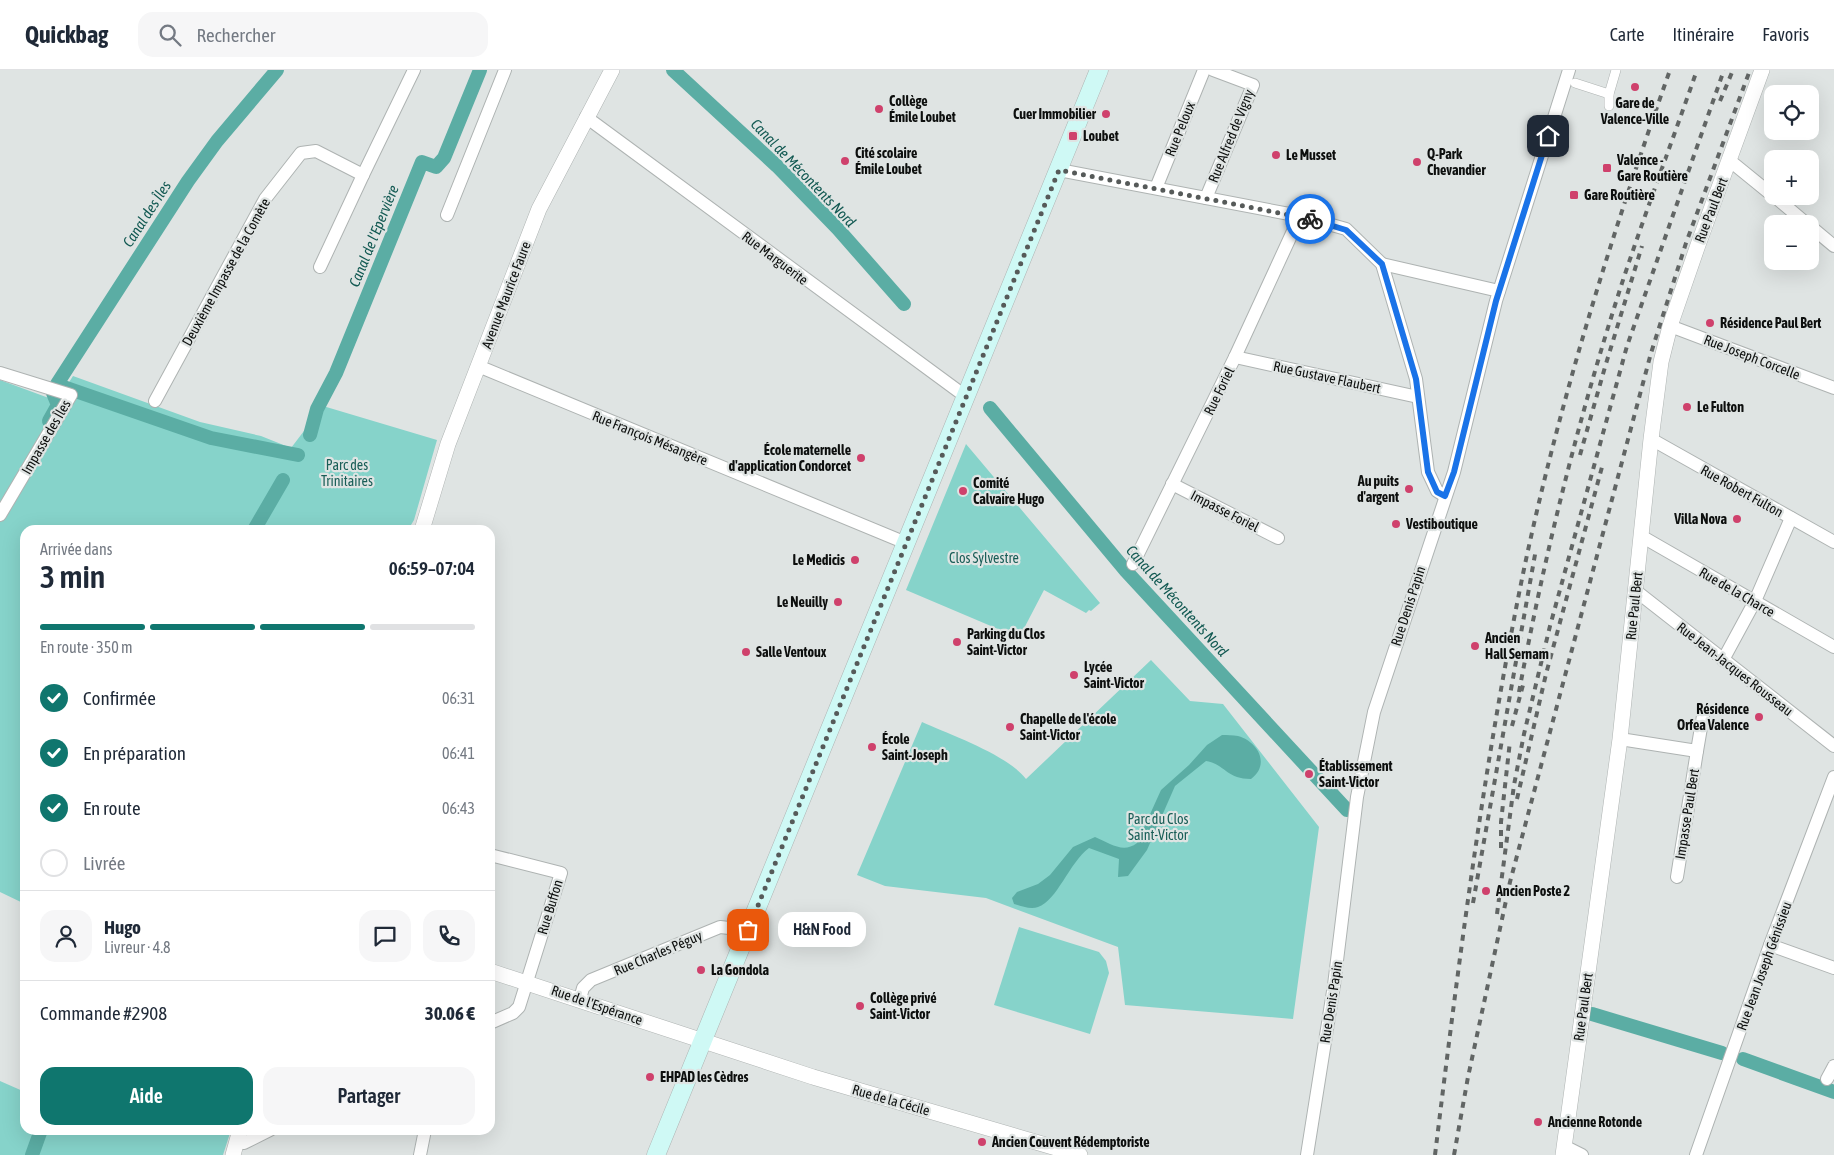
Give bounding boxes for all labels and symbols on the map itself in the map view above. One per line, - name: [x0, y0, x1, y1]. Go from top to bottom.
- marker: Gare de Valence-Ville: [1629, 81, 1641, 93]
- street label: Rue Alfred de Vigny: [1205, 87, 1257, 185]
- place label: Collège Émile Loubet: [889, 93, 956, 125]
- place label: Gare de Valence-Ville: [1600, 95, 1669, 127]
- street label: Rue Peloux: [1162, 99, 1198, 159]
- marker: Collège Émile Loubet: [873, 103, 885, 115]
- place label: Cuer Immobilier: [1013, 106, 1097, 122]
- marker: Cuer Immobilier: [1100, 108, 1112, 120]
- water label: Canal de Mécontents Nord: [747, 115, 859, 230]
- pin: [1527, 115, 1569, 157]
- place label: Loubet: [1083, 128, 1119, 144]
- marker: Loubet: [1067, 130, 1079, 142]
- place label: Cité scolaire Émile Loubet: [855, 145, 922, 177]
- place label: Q-Park Chevandier: [1427, 146, 1486, 178]
- place label: Le Musset: [1286, 147, 1336, 163]
- marker: Le Musset: [1270, 149, 1282, 161]
- place label: Valence - Gare Routière: [1616, 152, 1688, 184]
- marker: Cité scolaire Émile Loubet: [839, 155, 851, 167]
- marker: Q-Park Chevandier: [1411, 156, 1423, 168]
- marker: Valence - Gare Routière: [1601, 162, 1613, 174]
- street label: Rue Paul Bert: [1691, 175, 1731, 245]
- water label: Canal des Îles: [119, 178, 174, 250]
- water label: Canal de l'Epervière: [345, 182, 402, 289]
- place label: Gare Routière: [1584, 187, 1655, 203]
- marker: Gare Routière: [1568, 189, 1580, 201]
- courier: [1285, 194, 1335, 244]
- street label: Deuxième Impasse de la Comète: [179, 195, 273, 349]
- street label: Rue Marguerite: [739, 228, 811, 288]
- street label: Avenue Maurice Faure: [478, 239, 534, 351]
- place label: Résidence Paul Bert: [1720, 315, 1821, 331]
- marker: Résidence Paul Bert: [1704, 317, 1716, 329]
- street label: Rue Joseph Corcelle: [1702, 331, 1802, 383]
- street label: Rue Gustave Flaubert: [1272, 358, 1382, 396]
- street label: Rue Foriel: [1201, 364, 1238, 418]
- street label: Impasse des Îles: [18, 397, 74, 477]
- place label: Le Fulton: [1697, 399, 1744, 415]
- marker: Le Fulton: [1681, 401, 1693, 413]
- street label: Rue François Mésangère: [590, 408, 710, 468]
- place label: École maternelle d'application Condorcet: [729, 442, 851, 474]
- marker: École maternelle d'application Condorcet: [855, 452, 867, 464]
- park label: Parc des Trinitaires: [321, 457, 373, 489]
- street label: Rue Robert Fulton: [1698, 462, 1786, 520]
- place label: Au puits d'argent: [1357, 473, 1399, 505]
- place label: Comité Calvaire Hugo: [973, 475, 1045, 507]
- marker: Au puits d'argent: [1403, 483, 1415, 495]
- marker: Comité Calvaire Hugo: [957, 485, 969, 497]
- street label: Impasse Foriel: [1188, 487, 1262, 535]
- place label: Villa Nova: [1673, 511, 1727, 527]
- marker: Villa Nova: [1731, 513, 1743, 525]
- place label: Vestiboutique: [1405, 516, 1478, 532]
- marker: Vestiboutique: [1390, 518, 1402, 530]
- water label: Canal de Mécontents Nord: [1123, 542, 1232, 660]
- park label: Clos Sylvestre: [949, 550, 1019, 566]
- place label: Le Medicis: [792, 552, 845, 568]
- marker: Le Medicis: [849, 554, 861, 566]
- street label: Rue Denis Papin: [1388, 564, 1428, 648]
- street label: Rue de la Charce: [1696, 564, 1778, 620]
- street label: Rue Paul Bert: [1622, 571, 1646, 641]
- place label: Le Neuilly: [777, 594, 828, 610]
- marker: Le Neuilly: [832, 596, 844, 608]
- street label: Rue Jean-Jacques Rousseau: [1674, 619, 1796, 719]
- place label: Parking du Clos Saint-Victor: [967, 626, 1045, 658]
- place label: Ancien Hall Sernam: [1484, 630, 1549, 662]
- marker: Parking du Clos Saint-Victor: [951, 636, 963, 648]
- marker: Ancien Hall Sernam: [1469, 640, 1481, 652]
- place label: Salle Ventoux: [756, 644, 827, 660]
- marker: Salle Ventoux: [740, 646, 752, 658]
- place label: Lycée Saint-Victor: [1084, 659, 1145, 691]
- marker: Lycée Saint-Victor: [1068, 669, 1080, 681]
- place label: Résidence Orfea Valence: [1677, 701, 1749, 733]
- place label: Chapelle de l'école Saint-Victor: [1020, 711, 1116, 743]
- marker: Résidence Orfea Valence: [1753, 711, 1765, 723]
- marker: Chapelle de l'école Saint-Victor: [1004, 721, 1016, 733]
- place label: École Saint-Joseph: [882, 731, 948, 763]
- marker: École Saint-Joseph: [866, 741, 878, 753]
- place label: Établissement Saint-Victor: [1319, 758, 1393, 790]
- marker: Établissement Saint-Victor: [1303, 768, 1315, 780]
- street label: Impasse Paul Bert: [1672, 768, 1702, 860]
- park label: Parc du Clos Saint-Victor: [1127, 811, 1189, 843]
- street label: Rue Buffon: [534, 878, 566, 936]
- place label: Ancien Poste 2: [1495, 883, 1571, 899]
- marker: Ancien Poste 2: [1480, 885, 1492, 897]
- street label: Rue Jean Joseph Génissieu: [1733, 899, 1795, 1033]
- pin: [727, 909, 769, 951]
- callout: H&N Food: [778, 912, 866, 948]
- street label: Rue Charles Péguy: [612, 927, 705, 979]
- street label: Rue Denis Papin: [1317, 960, 1345, 1044]
- place label: La Gondola: [711, 962, 770, 978]
- marker: La Gondola: [695, 964, 707, 976]
- street label: Rue Paul Bert: [1570, 972, 1596, 1042]
- street label: Rue de l'Espérance: [549, 982, 645, 1028]
- place label: Collège privé Saint-Victor: [870, 990, 937, 1022]
- marker: Collège privé Saint-Victor: [854, 1000, 866, 1012]
- place label: EHPAD les Cèdres: [660, 1069, 749, 1085]
- marker: EHPAD les Cèdres: [644, 1071, 656, 1083]
- street label: Rue de la Cécile: [850, 1081, 932, 1119]
- place label: Ancienne Rotonde: [1547, 1114, 1642, 1130]
- marker: Ancienne Rotonde: [1532, 1116, 1544, 1128]
- place label: Ancien Couvent Rédemptoriste: [991, 1134, 1150, 1150]
- marker: Ancien Couvent Rédemptoriste: [976, 1136, 988, 1148]

